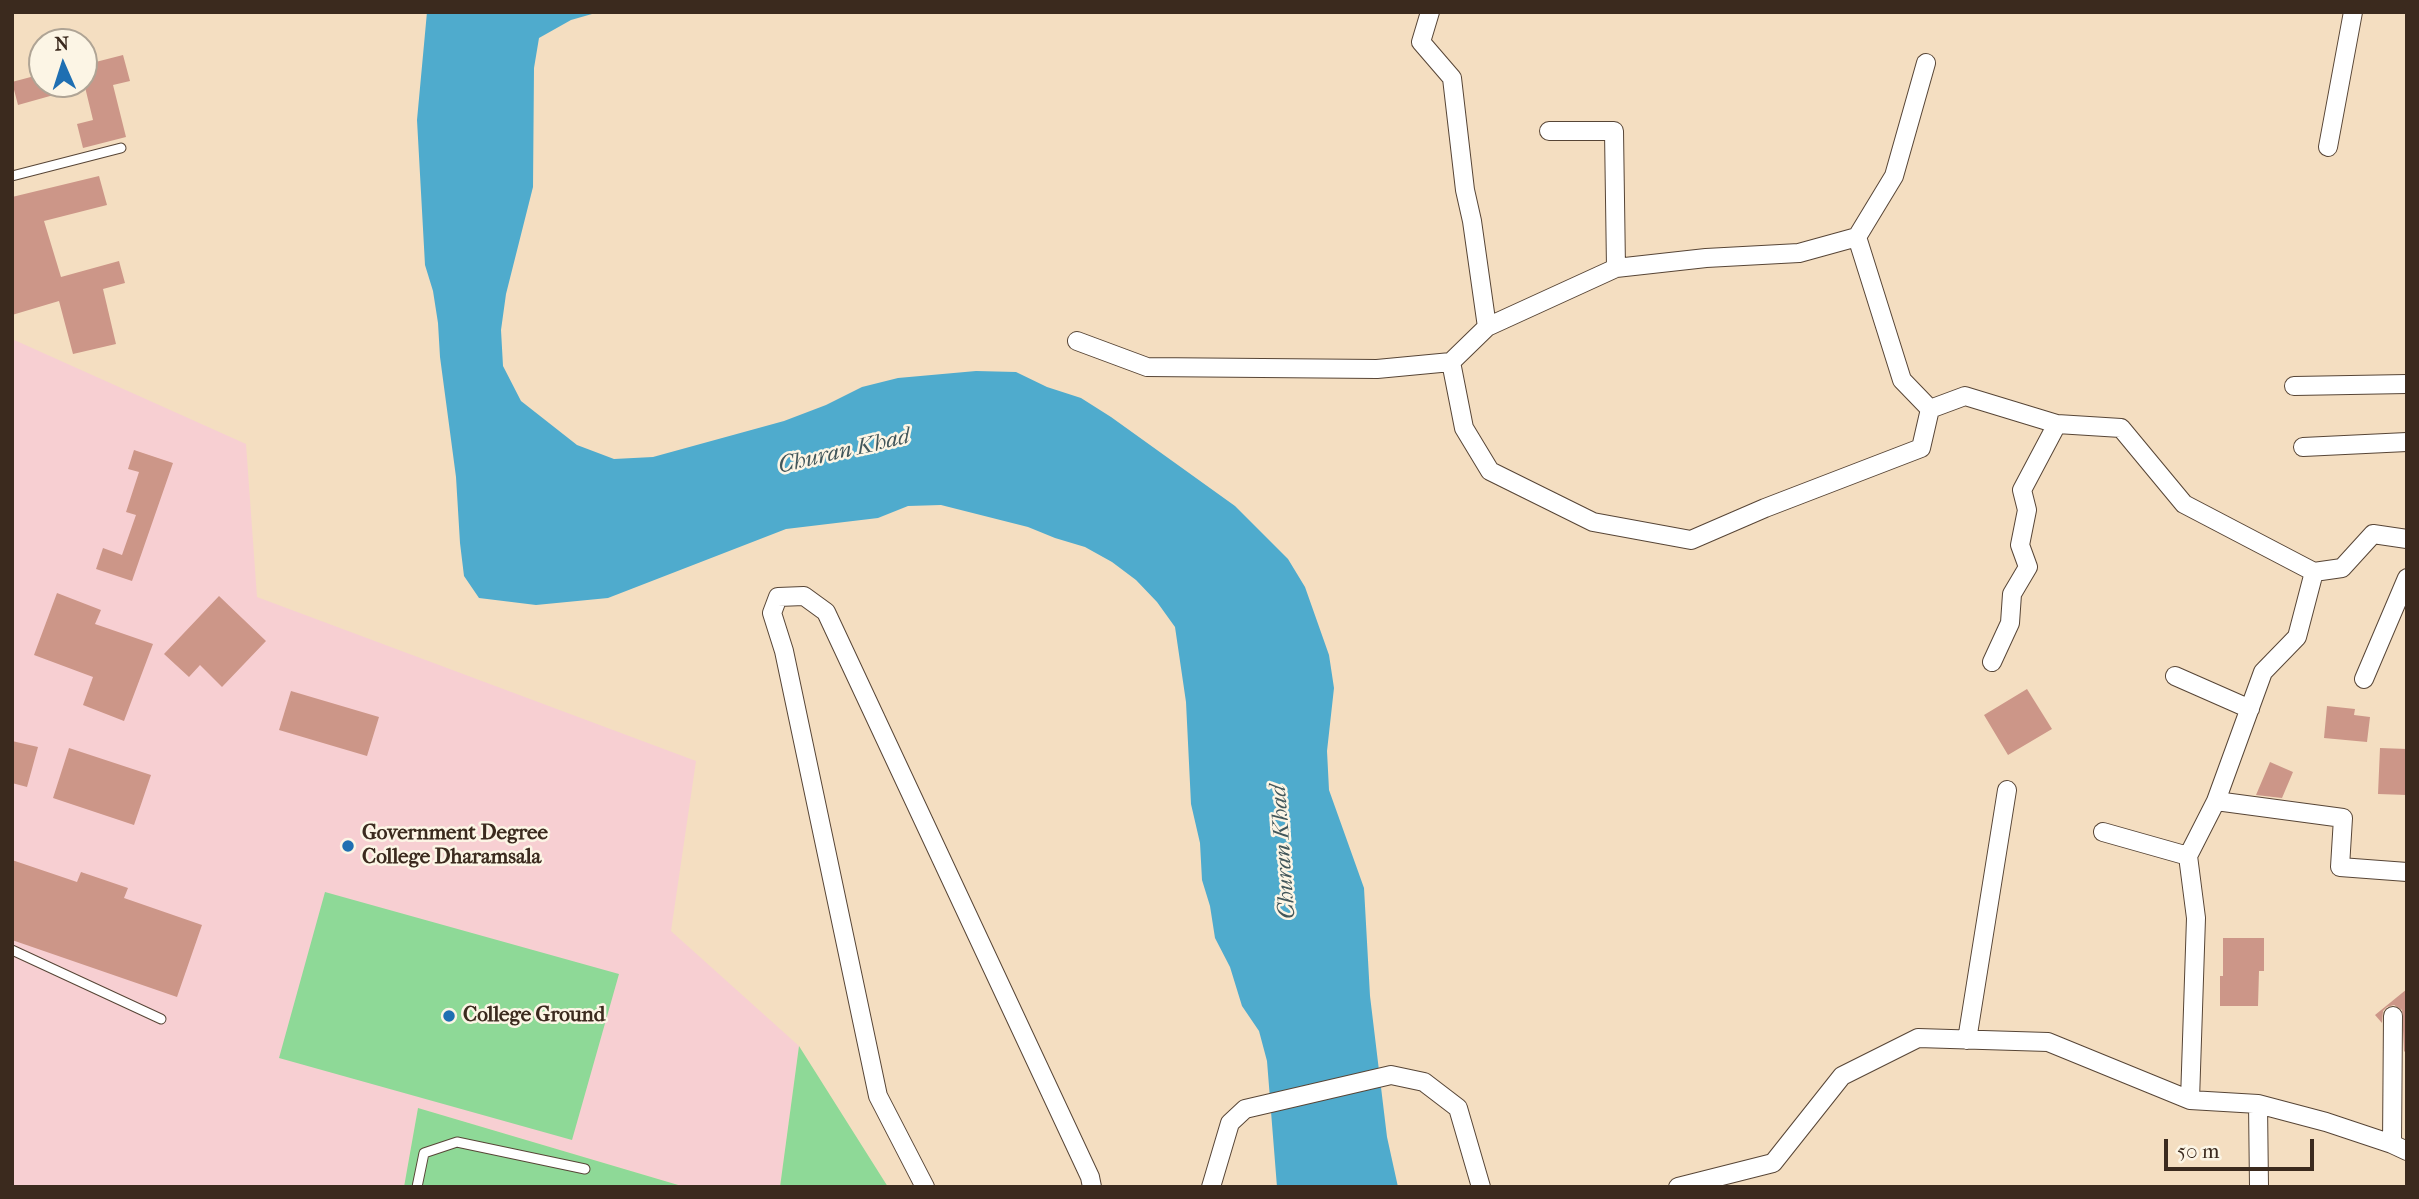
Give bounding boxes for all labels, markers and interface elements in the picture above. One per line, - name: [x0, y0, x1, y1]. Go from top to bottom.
- north arrow: [28, 28, 98, 98]
- text: N: [54, 33, 70, 55]
- water label: Churan Khad: [775, 423, 913, 481]
- water label: Churan Khad: [1266, 784, 1302, 920]
- place label: Government Degree College Dharamsala: [362, 821, 548, 871]
- marker: Government Degree College Dharamsala: [340, 838, 356, 854]
- place label: College Ground: [463, 1003, 605, 1029]
- marker: College Ground: [441, 1008, 457, 1024]
- scale bar: [2167, 1126, 2318, 1170]
- text: 50 m: [2177, 1139, 2220, 1163]

